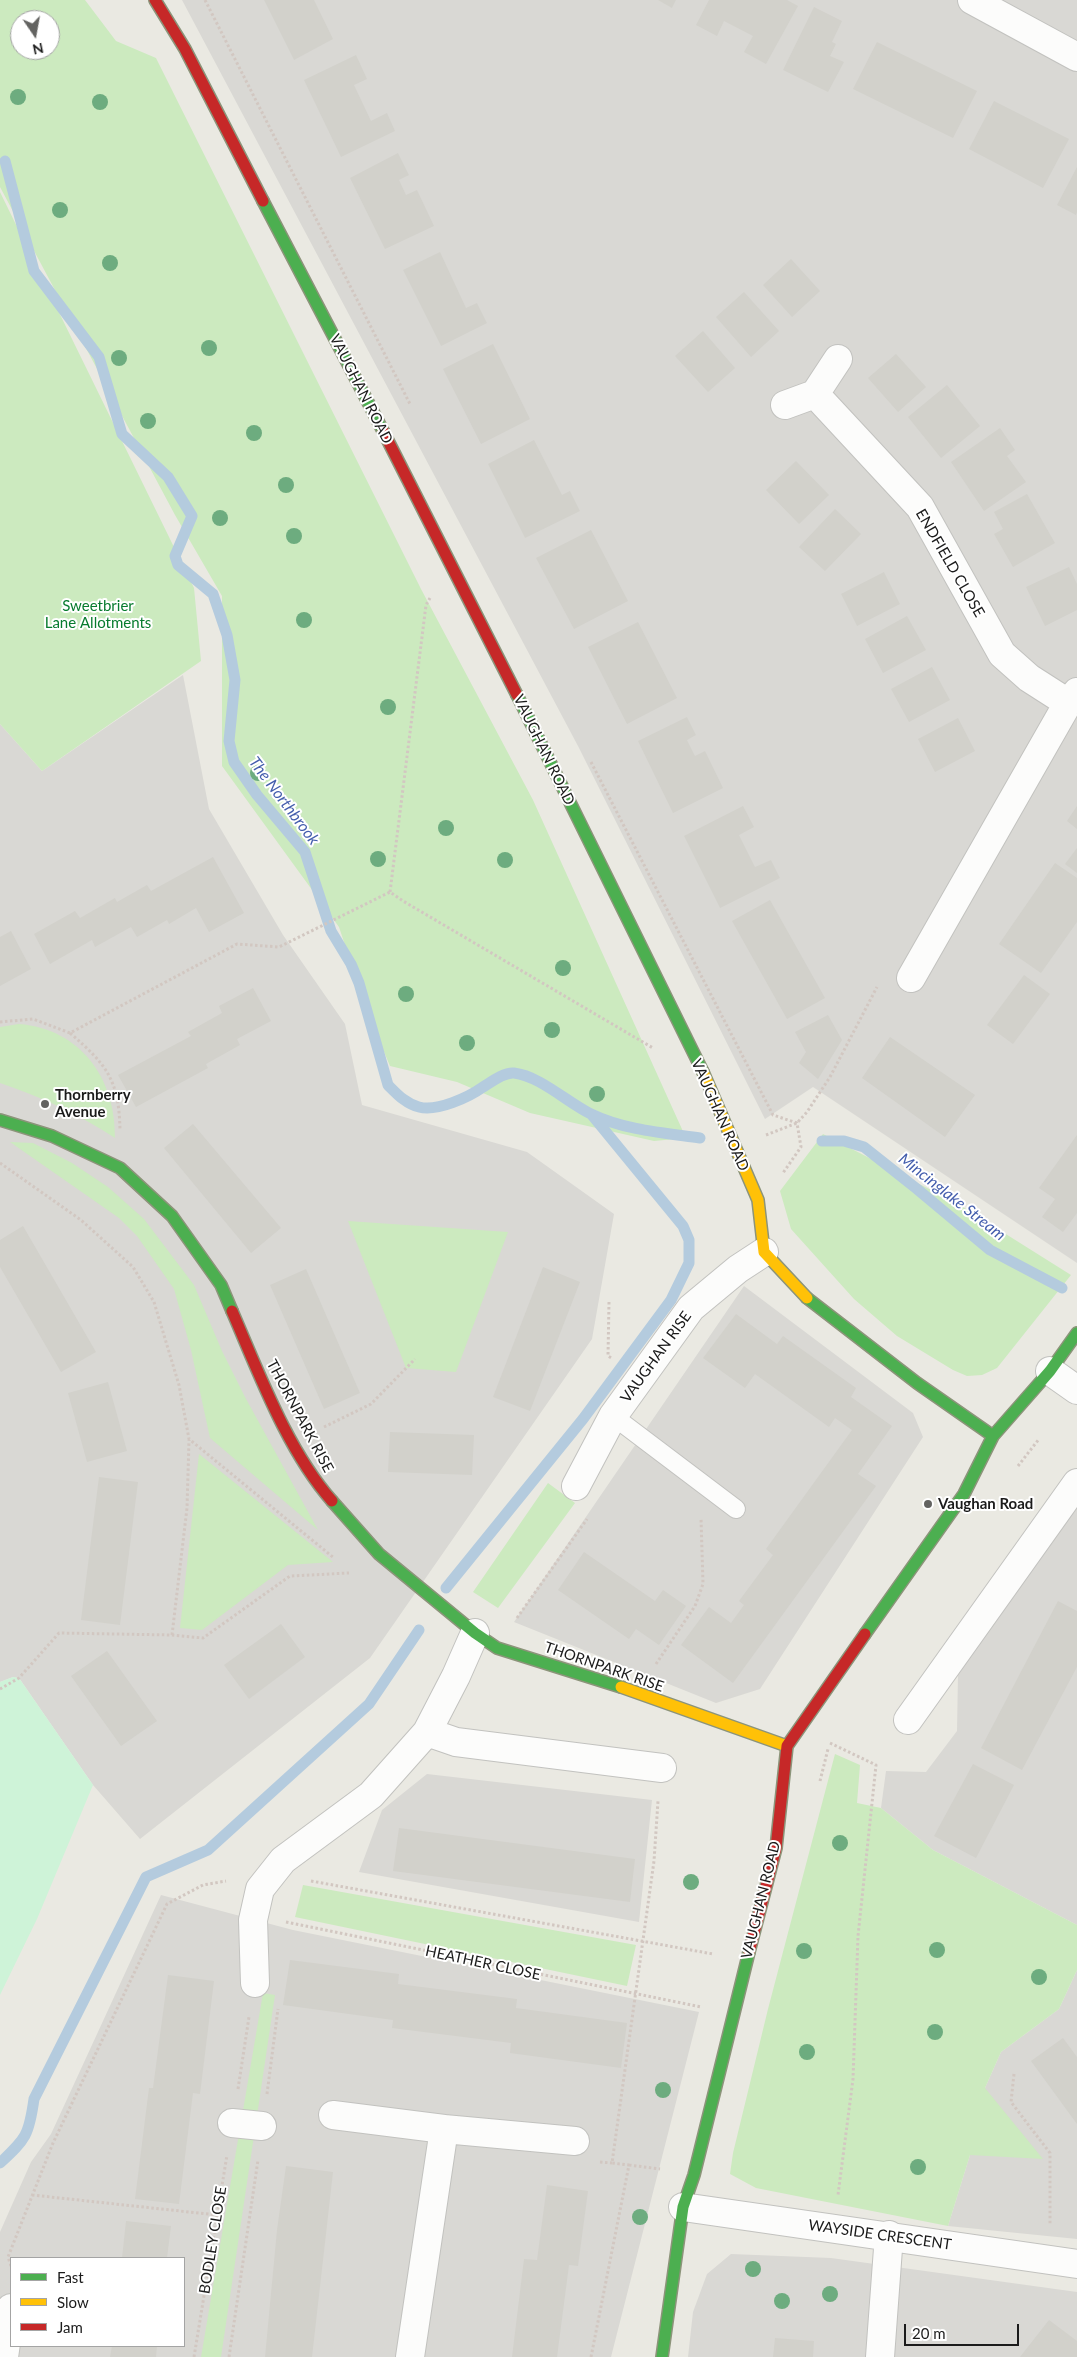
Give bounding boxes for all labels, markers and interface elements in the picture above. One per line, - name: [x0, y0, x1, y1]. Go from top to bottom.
- north arrow: [10, 10, 60, 60]
- text: N: [31, 40, 45, 59]
- street label: VAUGHAN ROAD: [326, 331, 396, 447]
- street label: ENDFIELD CLOSE: [912, 506, 988, 620]
- park label: Sweetbrier Lane Allotments: [45, 597, 151, 632]
- street label: VAUGHAN ROAD: [509, 692, 579, 808]
- water label: The Northbrook: [245, 753, 323, 849]
- street label: VAUGHAN ROAD: [687, 1056, 753, 1174]
- place label: Thornberry Avenue: [55, 1086, 131, 1121]
- marker: Thornberry Avenue: [39, 1098, 51, 1110]
- water label: Mincinglake Stream: [895, 1149, 1009, 1245]
- street label: VAUGHAN RISE: [617, 1308, 695, 1406]
- street label: THORNPARK RISE: [263, 1357, 337, 1475]
- place label: Vaughan Road: [938, 1495, 1033, 1513]
- marker: Vaughan Road: [922, 1498, 934, 1510]
- street label: THORNPARK RISE: [542, 1638, 666, 1696]
- street label: VAUGHAN ROAD: [738, 1839, 784, 1961]
- street label: HEATHER CLOSE: [424, 1942, 542, 1984]
- street label: BODLEY CLOSE: [196, 2185, 230, 2295]
- street label: WAYSIDE CRESCENT: [807, 2216, 953, 2254]
- legend: [10, 2257, 185, 2347]
- text: Fast: [57, 2268, 84, 2286]
- text: Slow: [57, 2293, 89, 2311]
- scale bar: [907, 2314, 1022, 2346]
- text: Jam: [57, 2318, 83, 2336]
- text: 20 m: [912, 2324, 946, 2342]

